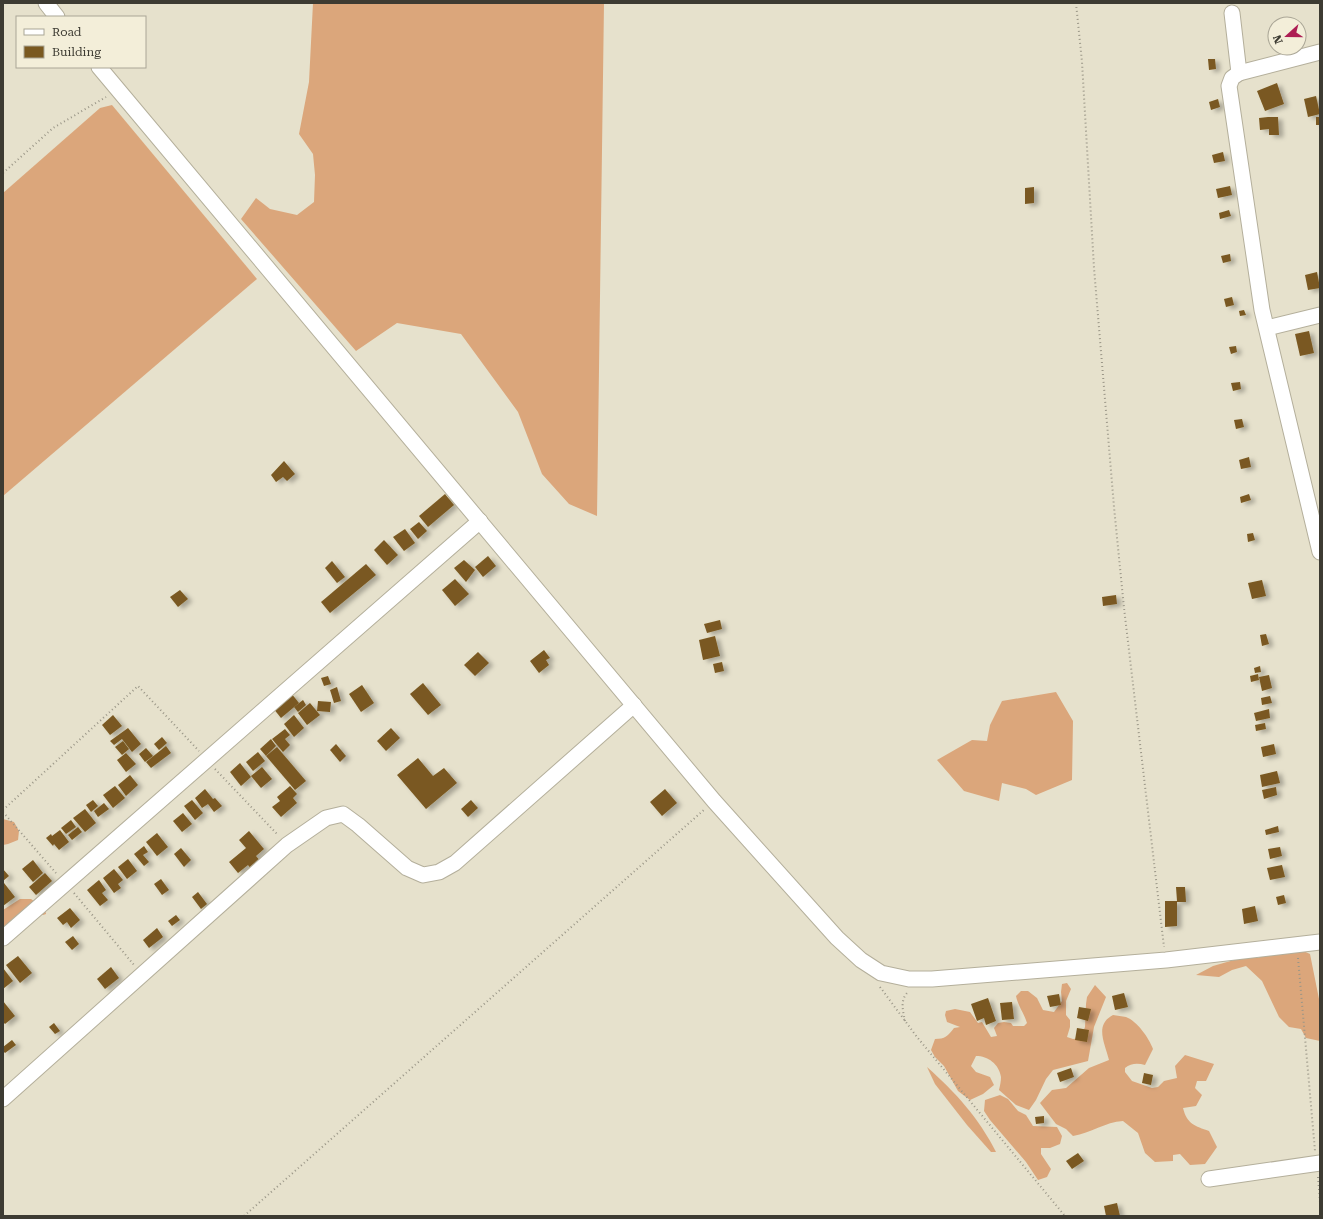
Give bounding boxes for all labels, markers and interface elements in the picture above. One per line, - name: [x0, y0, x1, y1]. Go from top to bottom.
- legend: [16, 16, 146, 68]
- north arrow: [1267, 16, 1307, 56]
- text: Road: [52, 25, 82, 39]
- text: N: [1270, 33, 1286, 46]
- text: Building: [52, 45, 101, 59]

